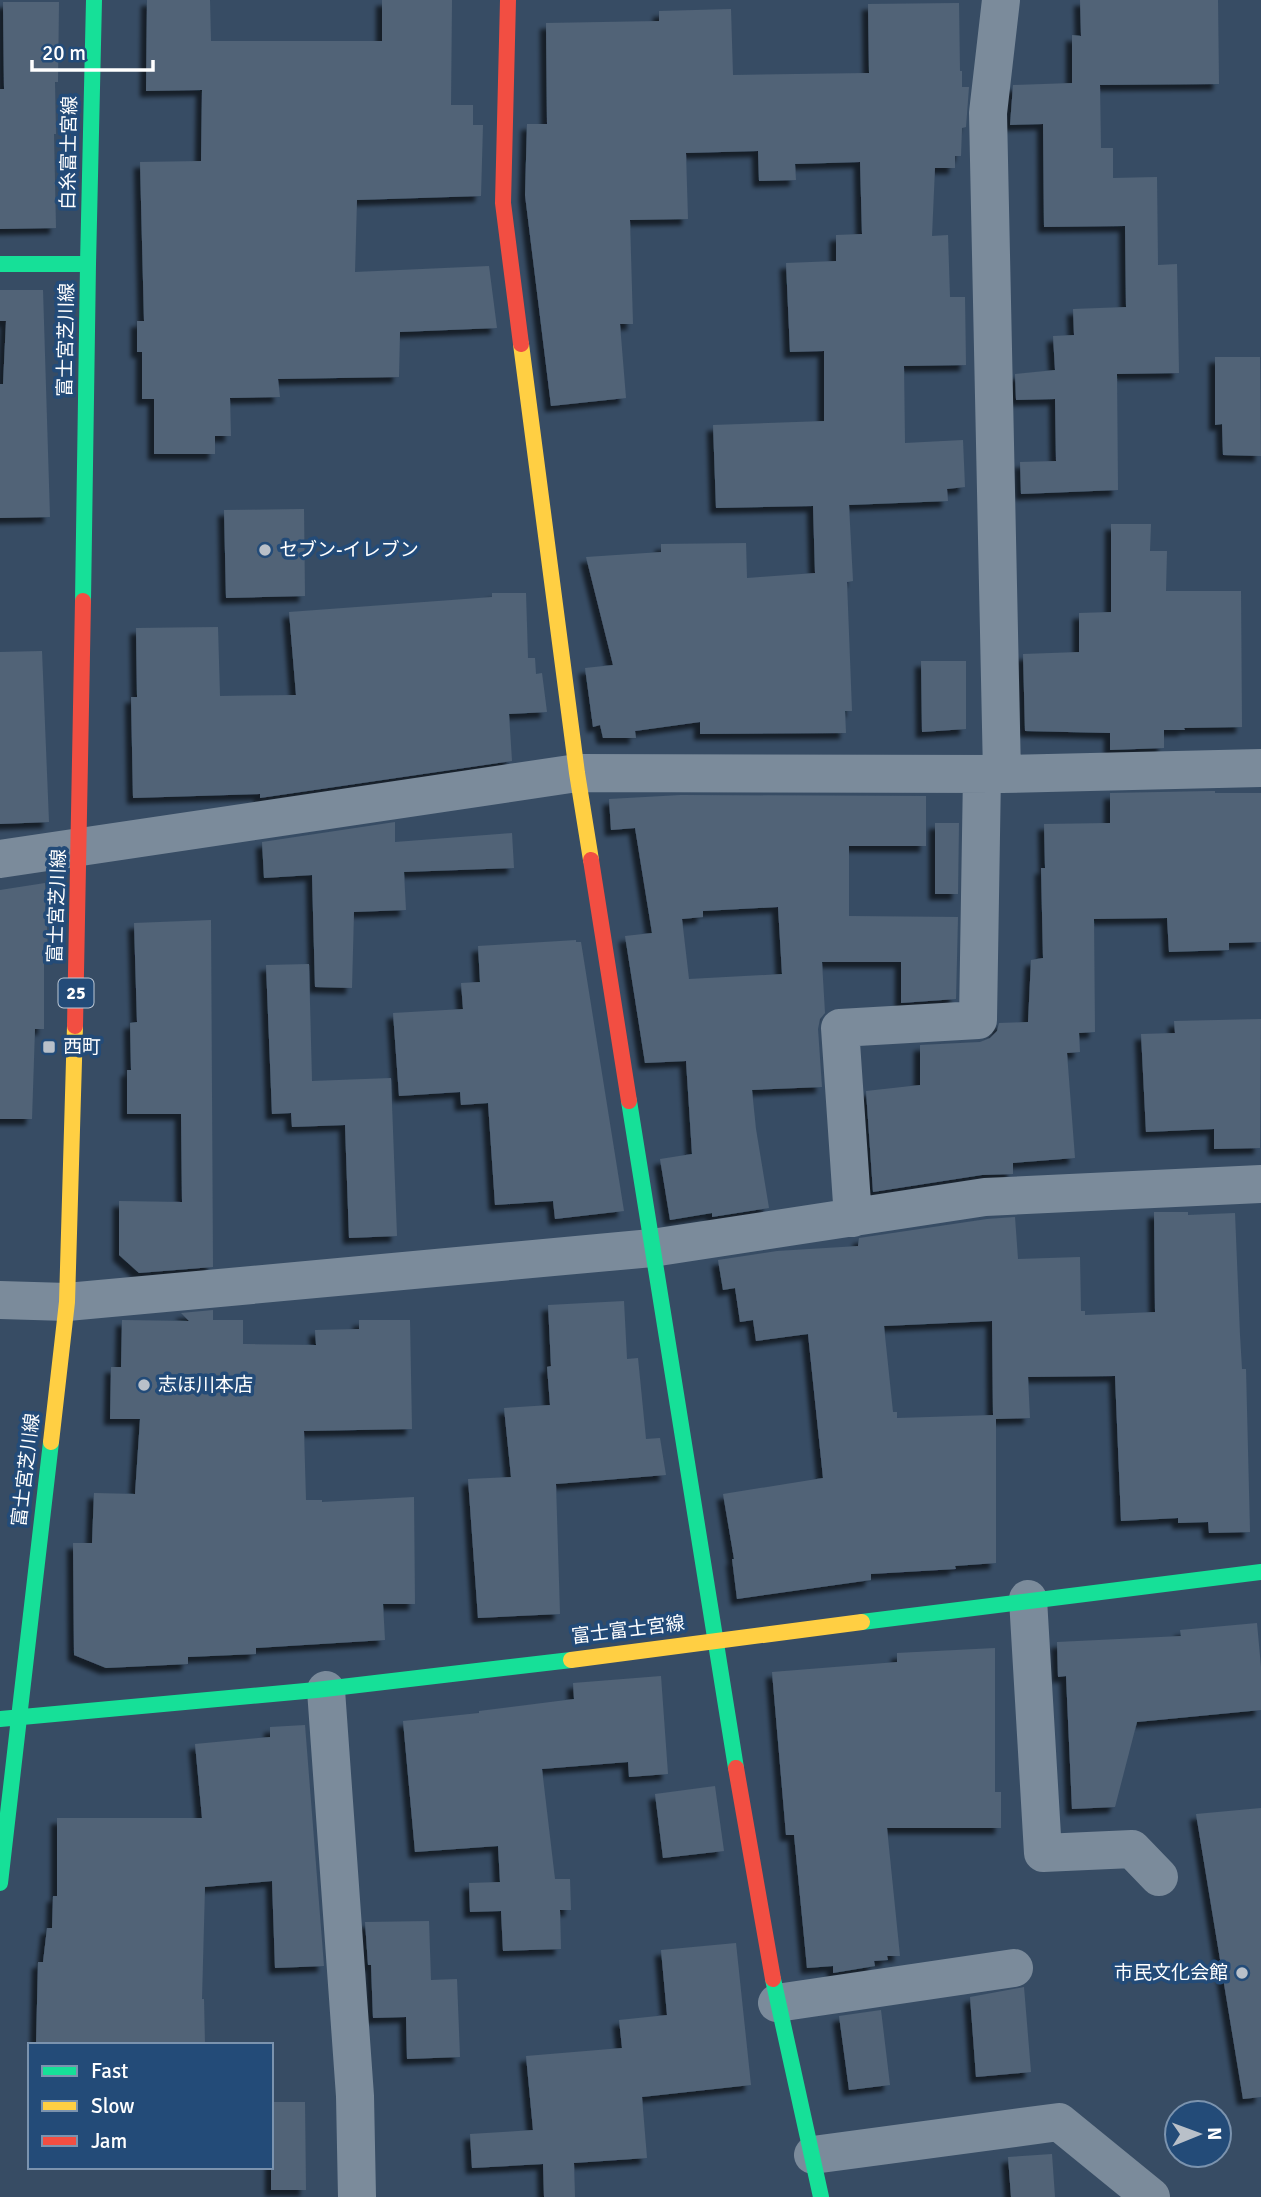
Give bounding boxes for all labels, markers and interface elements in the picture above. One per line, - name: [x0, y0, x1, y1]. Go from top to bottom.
- scale bar: [32, 28, 152, 72]
- text: 20 m: [42, 40, 86, 66]
- street label: 白糸富士宮線: [56, 96, 82, 210]
- street label: 富士宮芝川線: [53, 283, 79, 397]
- place label: セブン-イレブン: [279, 538, 419, 562]
- marker: セブン-イレブン: [257, 542, 273, 558]
- street label: 富士宮芝川線: [43, 849, 71, 963]
- road number: 25: [58, 978, 94, 1008]
- place label: 西町: [63, 1035, 101, 1059]
- marker: 西町: [41, 1039, 57, 1055]
- place label: 志ほ川本店: [158, 1373, 253, 1397]
- marker: 志ほ川本店: [136, 1377, 152, 1393]
- street label: 富士宮芝川線: [7, 1412, 45, 1528]
- street label: 富士富士宮線: [570, 1611, 686, 1649]
- place label: 市民文化会館: [1114, 1961, 1228, 1985]
- marker: 市民文化会館: [1234, 1965, 1250, 1981]
- legend: [28, 2043, 273, 2169]
- text: Fast: [91, 2058, 128, 2084]
- text: Slow: [91, 2093, 135, 2119]
- north arrow: [1163, 2099, 1233, 2169]
- text: N: [1202, 2127, 1226, 2141]
- text: Jam: [91, 2128, 127, 2154]

